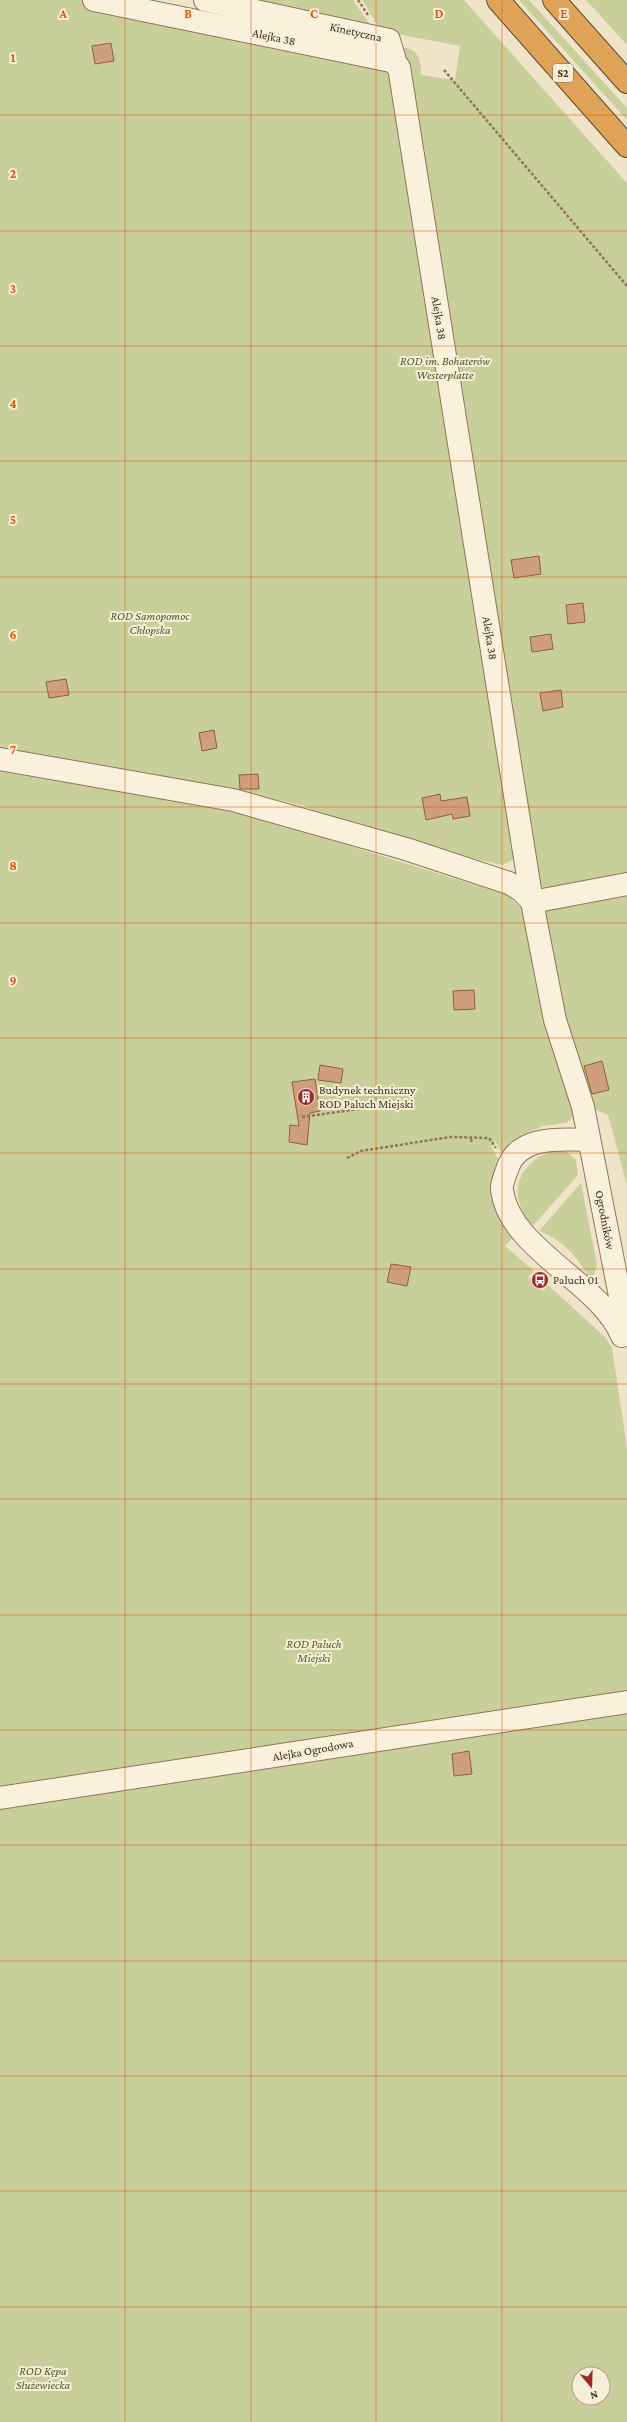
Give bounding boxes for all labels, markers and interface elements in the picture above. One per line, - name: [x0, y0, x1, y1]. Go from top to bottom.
- text: A: [58, 6, 67, 21]
- text: B: [184, 6, 192, 21]
- text: C: [310, 6, 318, 21]
- text: D: [435, 6, 444, 21]
- text: E: [560, 6, 568, 21]
- street label: Kinetyczna: [329, 19, 384, 45]
- street label: Alejka 38: [251, 26, 297, 48]
- text: 1: [11, 50, 16, 65]
- road number: S2: [553, 64, 573, 82]
- text: 2: [10, 166, 17, 181]
- text: 3: [10, 281, 16, 296]
- street label: Alejka 38: [429, 295, 449, 341]
- park label: ROD im. Bohaterów Westerplatte: [400, 354, 490, 382]
- text: 4: [9, 396, 17, 411]
- text: 5: [10, 512, 16, 527]
- park label: ROD Samopomoc Chłopska: [111, 609, 190, 637]
- street label: Alejka 38: [480, 615, 500, 661]
- text: 6: [9, 627, 17, 642]
- text: 7: [10, 742, 16, 757]
- text: 8: [9, 858, 17, 873]
- text: 9: [9, 973, 17, 988]
- place label: Budynek techniczny ROD Paluch Miejski: [319, 1083, 416, 1111]
- building icon: Budynek techniczny ROD Paluch Miejski: [296, 1087, 316, 1107]
- street label: Ogrodników: [592, 1189, 618, 1251]
- bus stop icon: Paluch 01: [530, 1270, 550, 1290]
- place label: Paluch 01: [553, 1273, 598, 1287]
- park label: ROD Paluch Miejski: [286, 1637, 342, 1665]
- street label: Alejka Ogrodowa: [271, 1736, 355, 1764]
- park label: ROD Kępa Służewiecka: [16, 2364, 70, 2392]
- north arrow: [571, 2366, 611, 2406]
- text: N: [588, 2389, 600, 2403]

